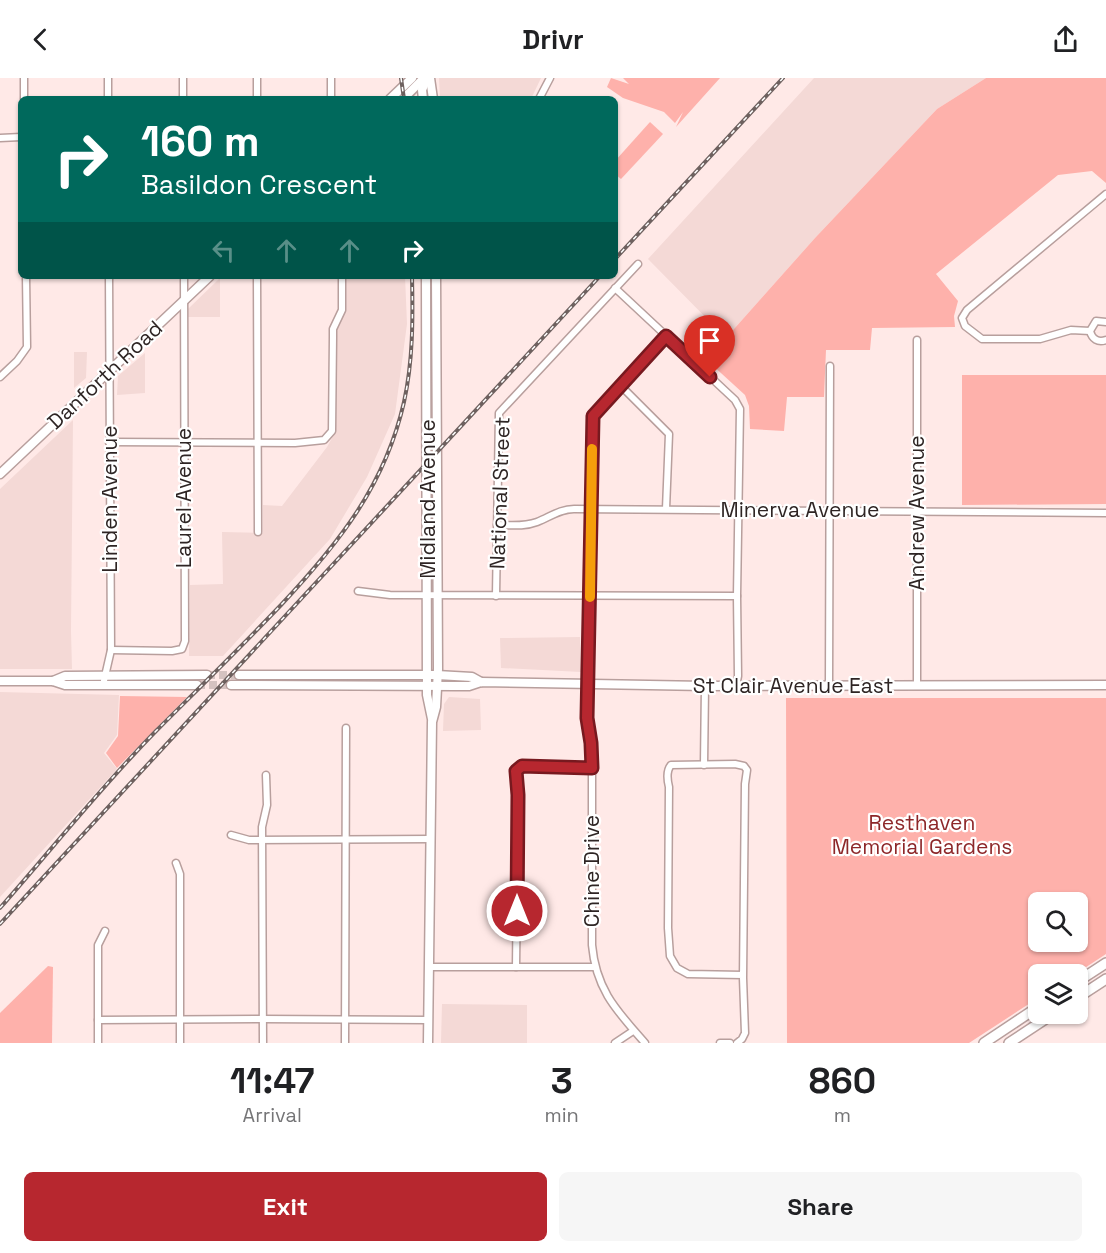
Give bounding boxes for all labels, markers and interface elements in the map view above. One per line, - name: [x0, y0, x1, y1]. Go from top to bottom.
- text: Drivr: [522, 22, 584, 57]
- icon: back: [24, 23, 57, 56]
- icon: share: [1049, 23, 1082, 56]
- text: 160 m: [141, 115, 260, 168]
- icon: right: [42, 120, 120, 198]
- text: Basildon Crescent: [141, 167, 377, 202]
- icon: left: [207, 234, 240, 267]
- icon: ahead: [270, 234, 303, 267]
- icon: ahead: [333, 234, 366, 267]
- icon: right: [396, 234, 429, 267]
- street label: Danforth Road: [41, 314, 168, 435]
- pin: [684, 315, 735, 377]
- icon: arrive: [693, 324, 726, 357]
- street label: National Street: [483, 416, 516, 570]
- street label: Midland Avenue: [414, 419, 441, 579]
- street label: Linden Avenue: [96, 425, 123, 573]
- street label: Laurel Avenue: [170, 428, 197, 568]
- street label: Andrew Avenue: [903, 435, 930, 591]
- street label: Minerva Avenue: [721, 496, 879, 523]
- street label: St Clair Avenue East: [693, 672, 893, 699]
- park label: Resthaven Memorial Gardens: [832, 809, 1012, 860]
- street label: Chine Drive: [578, 815, 605, 927]
- position arrow: [485, 879, 549, 943]
- map controls: [1028, 892, 1088, 1024]
- button: search: [1028, 892, 1088, 952]
- button: layers: [1028, 964, 1088, 1024]
- text: 11:47: [230, 1058, 315, 1104]
- text: 3: [551, 1058, 573, 1104]
- text: 860: [809, 1058, 876, 1104]
- text: Arrival: [243, 1102, 302, 1128]
- text: min: [545, 1102, 579, 1128]
- text: m: [834, 1102, 851, 1128]
- button: Exit: [24, 1172, 547, 1241]
- button: Share: [559, 1172, 1082, 1241]

